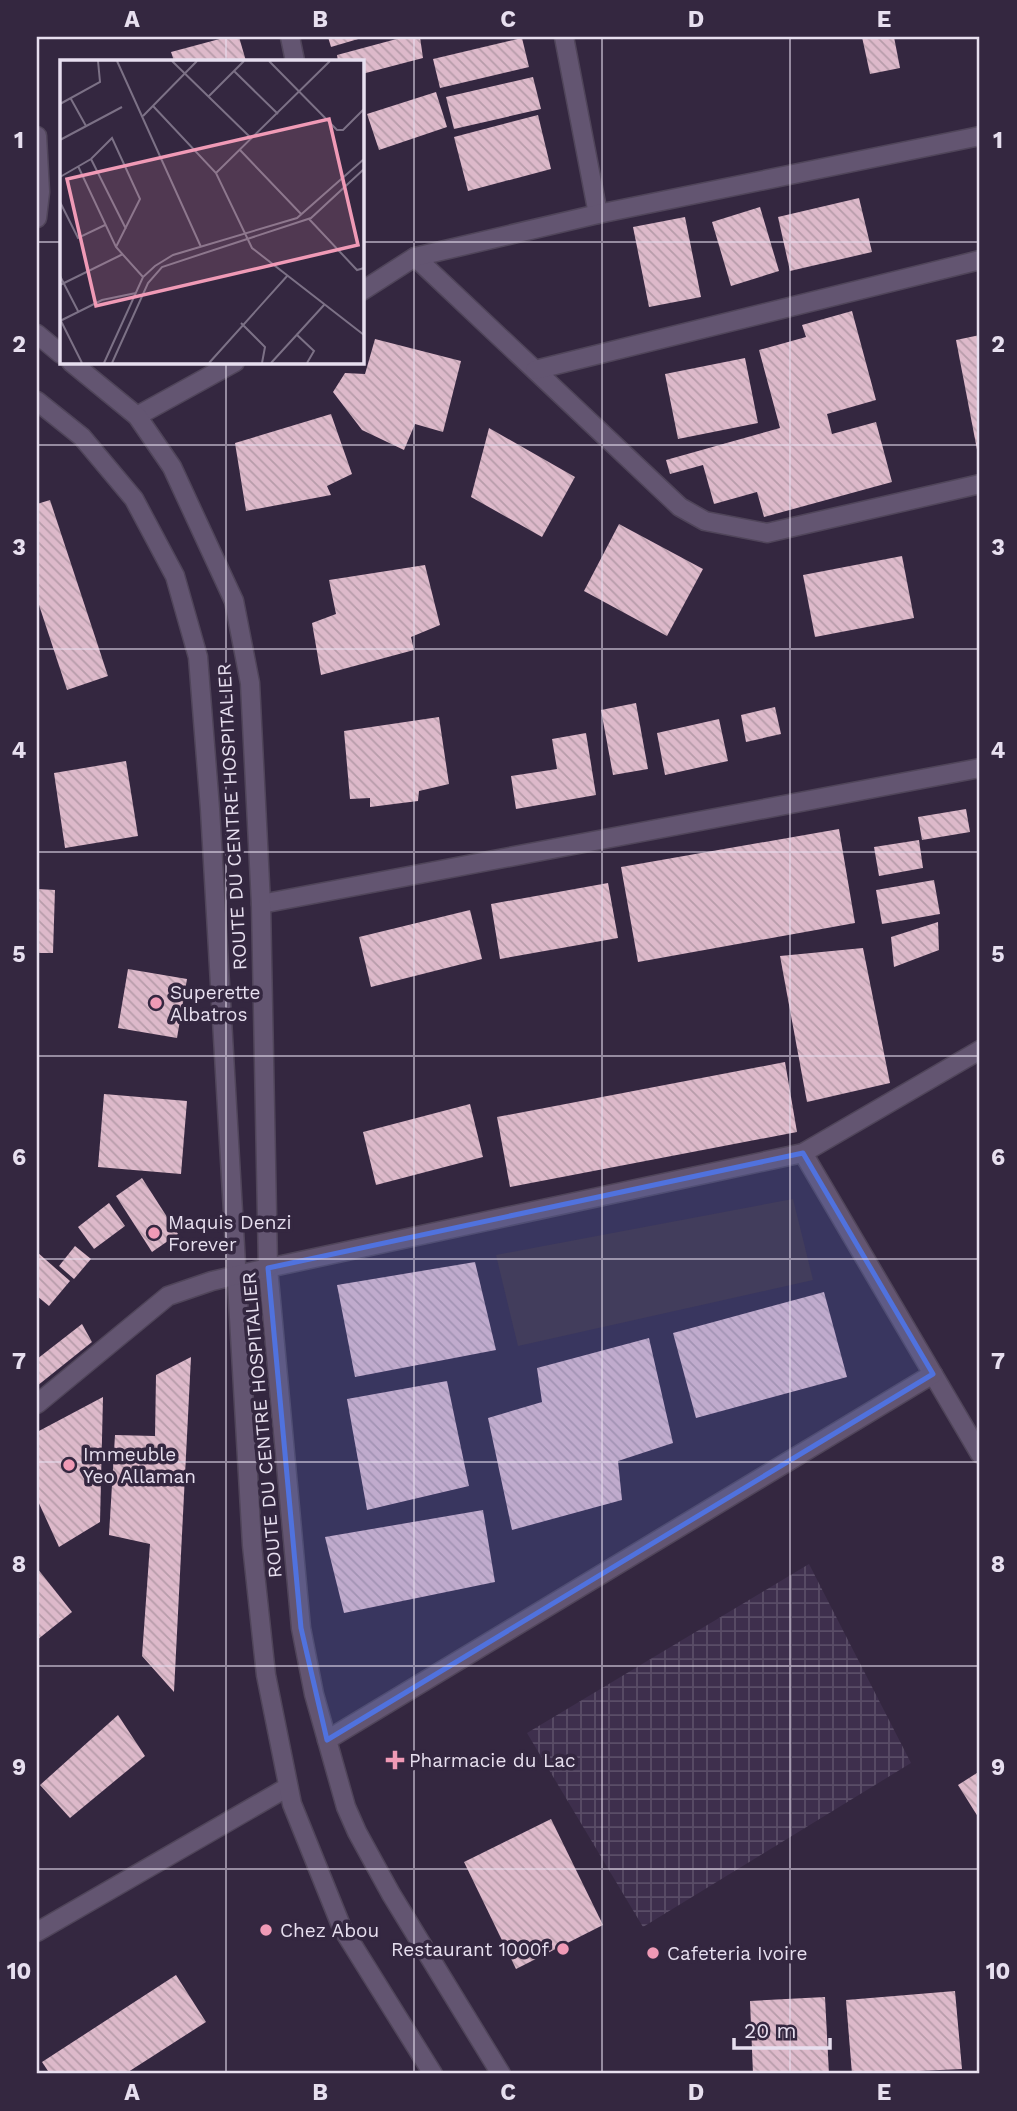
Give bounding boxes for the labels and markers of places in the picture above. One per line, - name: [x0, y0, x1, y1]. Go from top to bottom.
- place label: Superette Albatros: [170, 981, 260, 1026]
- marker: Superette Albatros: [148, 995, 164, 1011]
- place label: Maquis Denzi Forever: [168, 1211, 292, 1256]
- marker: Maquis Denzi Forever: [146, 1225, 162, 1241]
- place label: Immeuble Yeo Allaman: [83, 1443, 196, 1488]
- marker: Immeuble Yeo Allaman: [61, 1457, 77, 1473]
- place label: Pharmacie du Lac: [409, 1749, 576, 1772]
- marker: Pharmacie du Lac: [387, 1752, 403, 1768]
- place label: Chez Abou: [280, 1919, 379, 1942]
- marker: Chez Abou: [258, 1922, 274, 1938]
- place label: Restaurant 1000f: [391, 1938, 550, 1961]
- marker: Restaurant 1000f: [555, 1941, 571, 1957]
- place label: Cafeteria Ivoire: [667, 1942, 807, 1965]
- marker: Cafeteria Ivoire: [645, 1945, 661, 1961]

